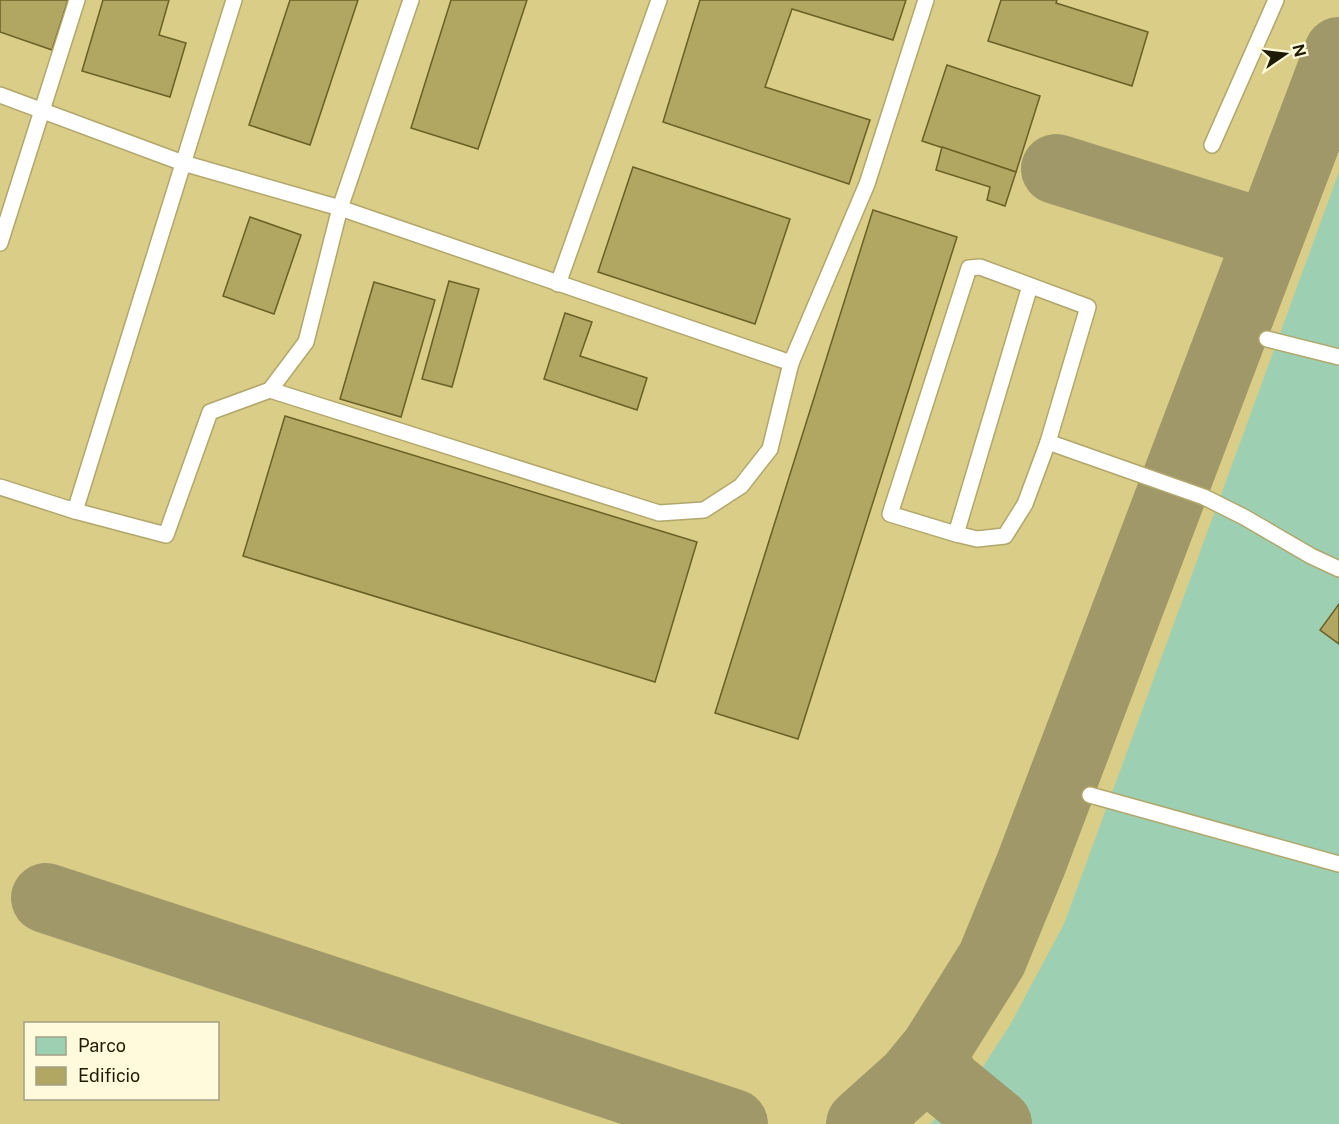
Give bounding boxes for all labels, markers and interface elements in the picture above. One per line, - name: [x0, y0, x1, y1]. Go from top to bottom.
- north arrow: [1255, 24, 1315, 84]
- text: N: [1288, 42, 1310, 59]
- legend: [24, 1022, 219, 1100]
- text: Parco: [78, 1035, 126, 1056]
- text: Edificio: [78, 1065, 140, 1086]

